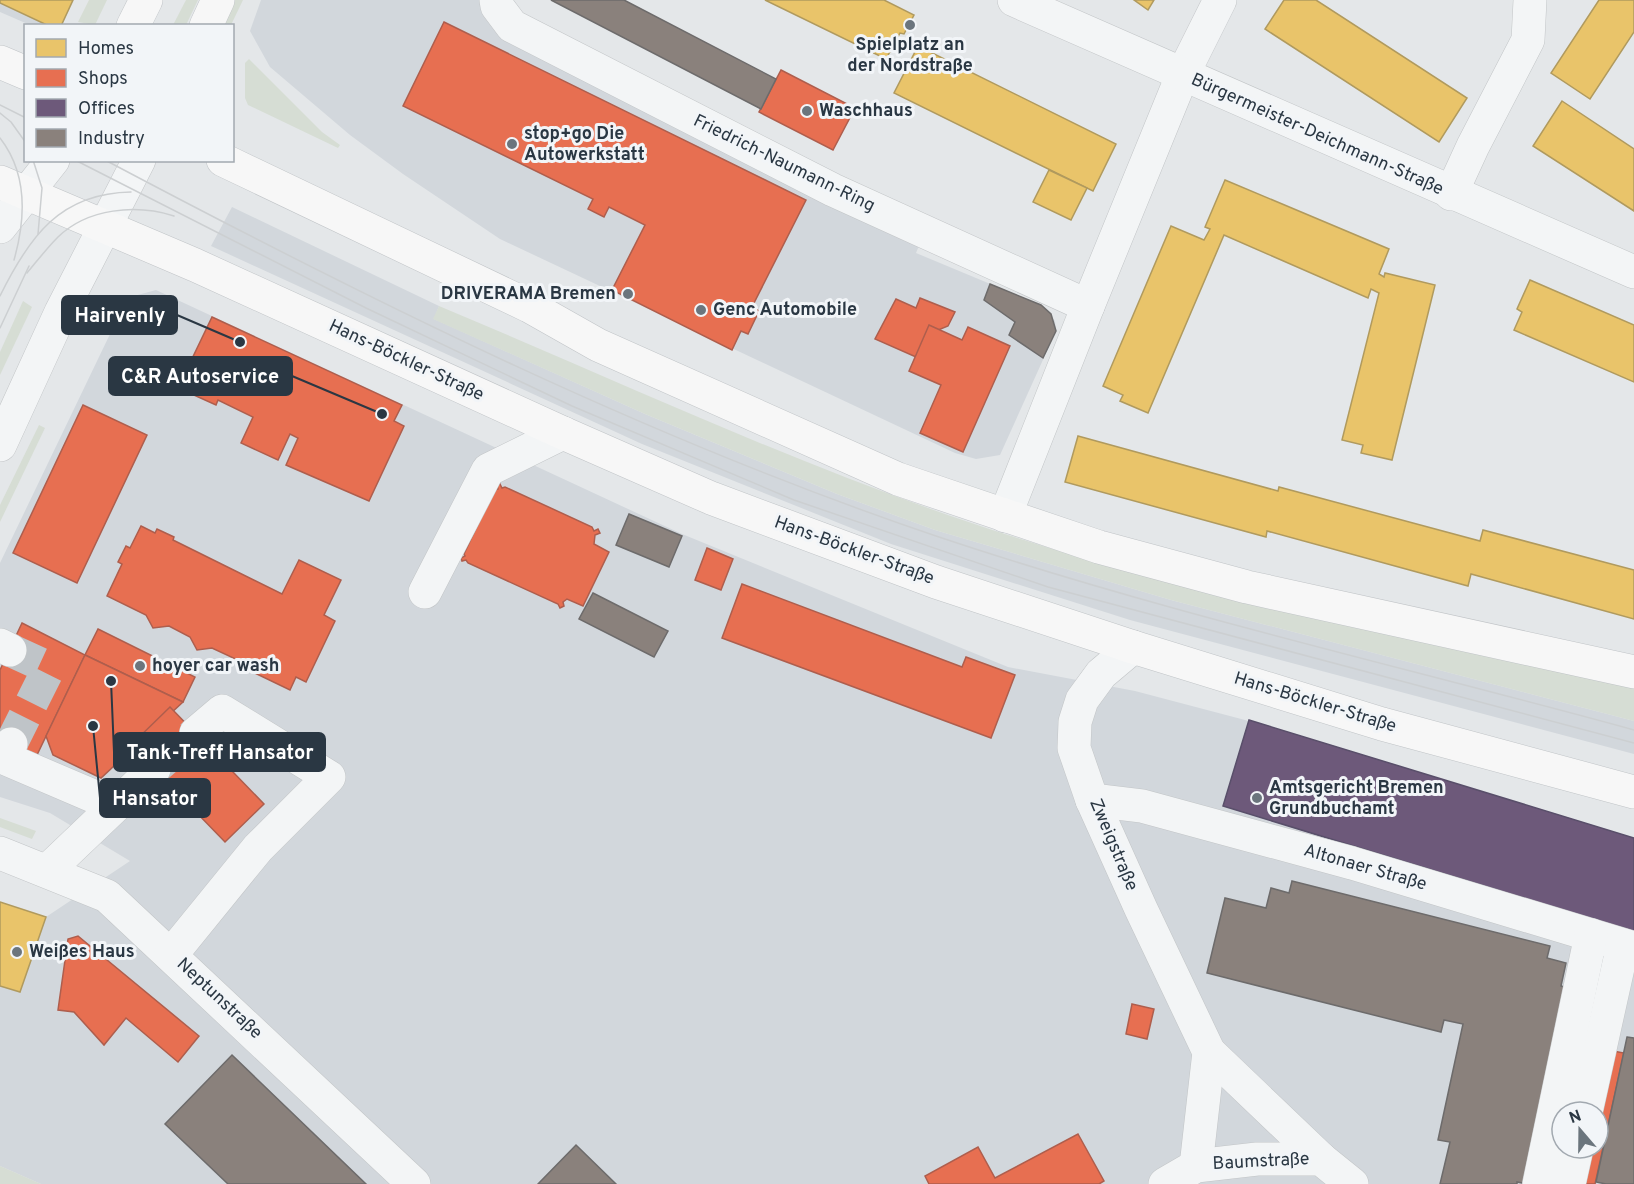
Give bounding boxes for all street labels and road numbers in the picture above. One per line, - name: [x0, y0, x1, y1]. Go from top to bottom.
- street label: Bürgermeister-Deichmann-Straße: [1187, 69, 1447, 201]
- street label: Friedrich-Naumann-Ring: [689, 110, 879, 218]
- street label: Hans-Böckler-Straße: [325, 315, 487, 407]
- street label: Hans-Böckler-Straße: [771, 511, 937, 591]
- street label: Hans-Böckler-Straße: [1231, 667, 1399, 739]
- street label: Zweigstraße: [1083, 795, 1143, 895]
- street label: Altonaer Straße: [1301, 839, 1429, 897]
- street label: Neptunstraße: [171, 953, 267, 1045]
- street label: Baumstraße: [1212, 1148, 1310, 1176]

